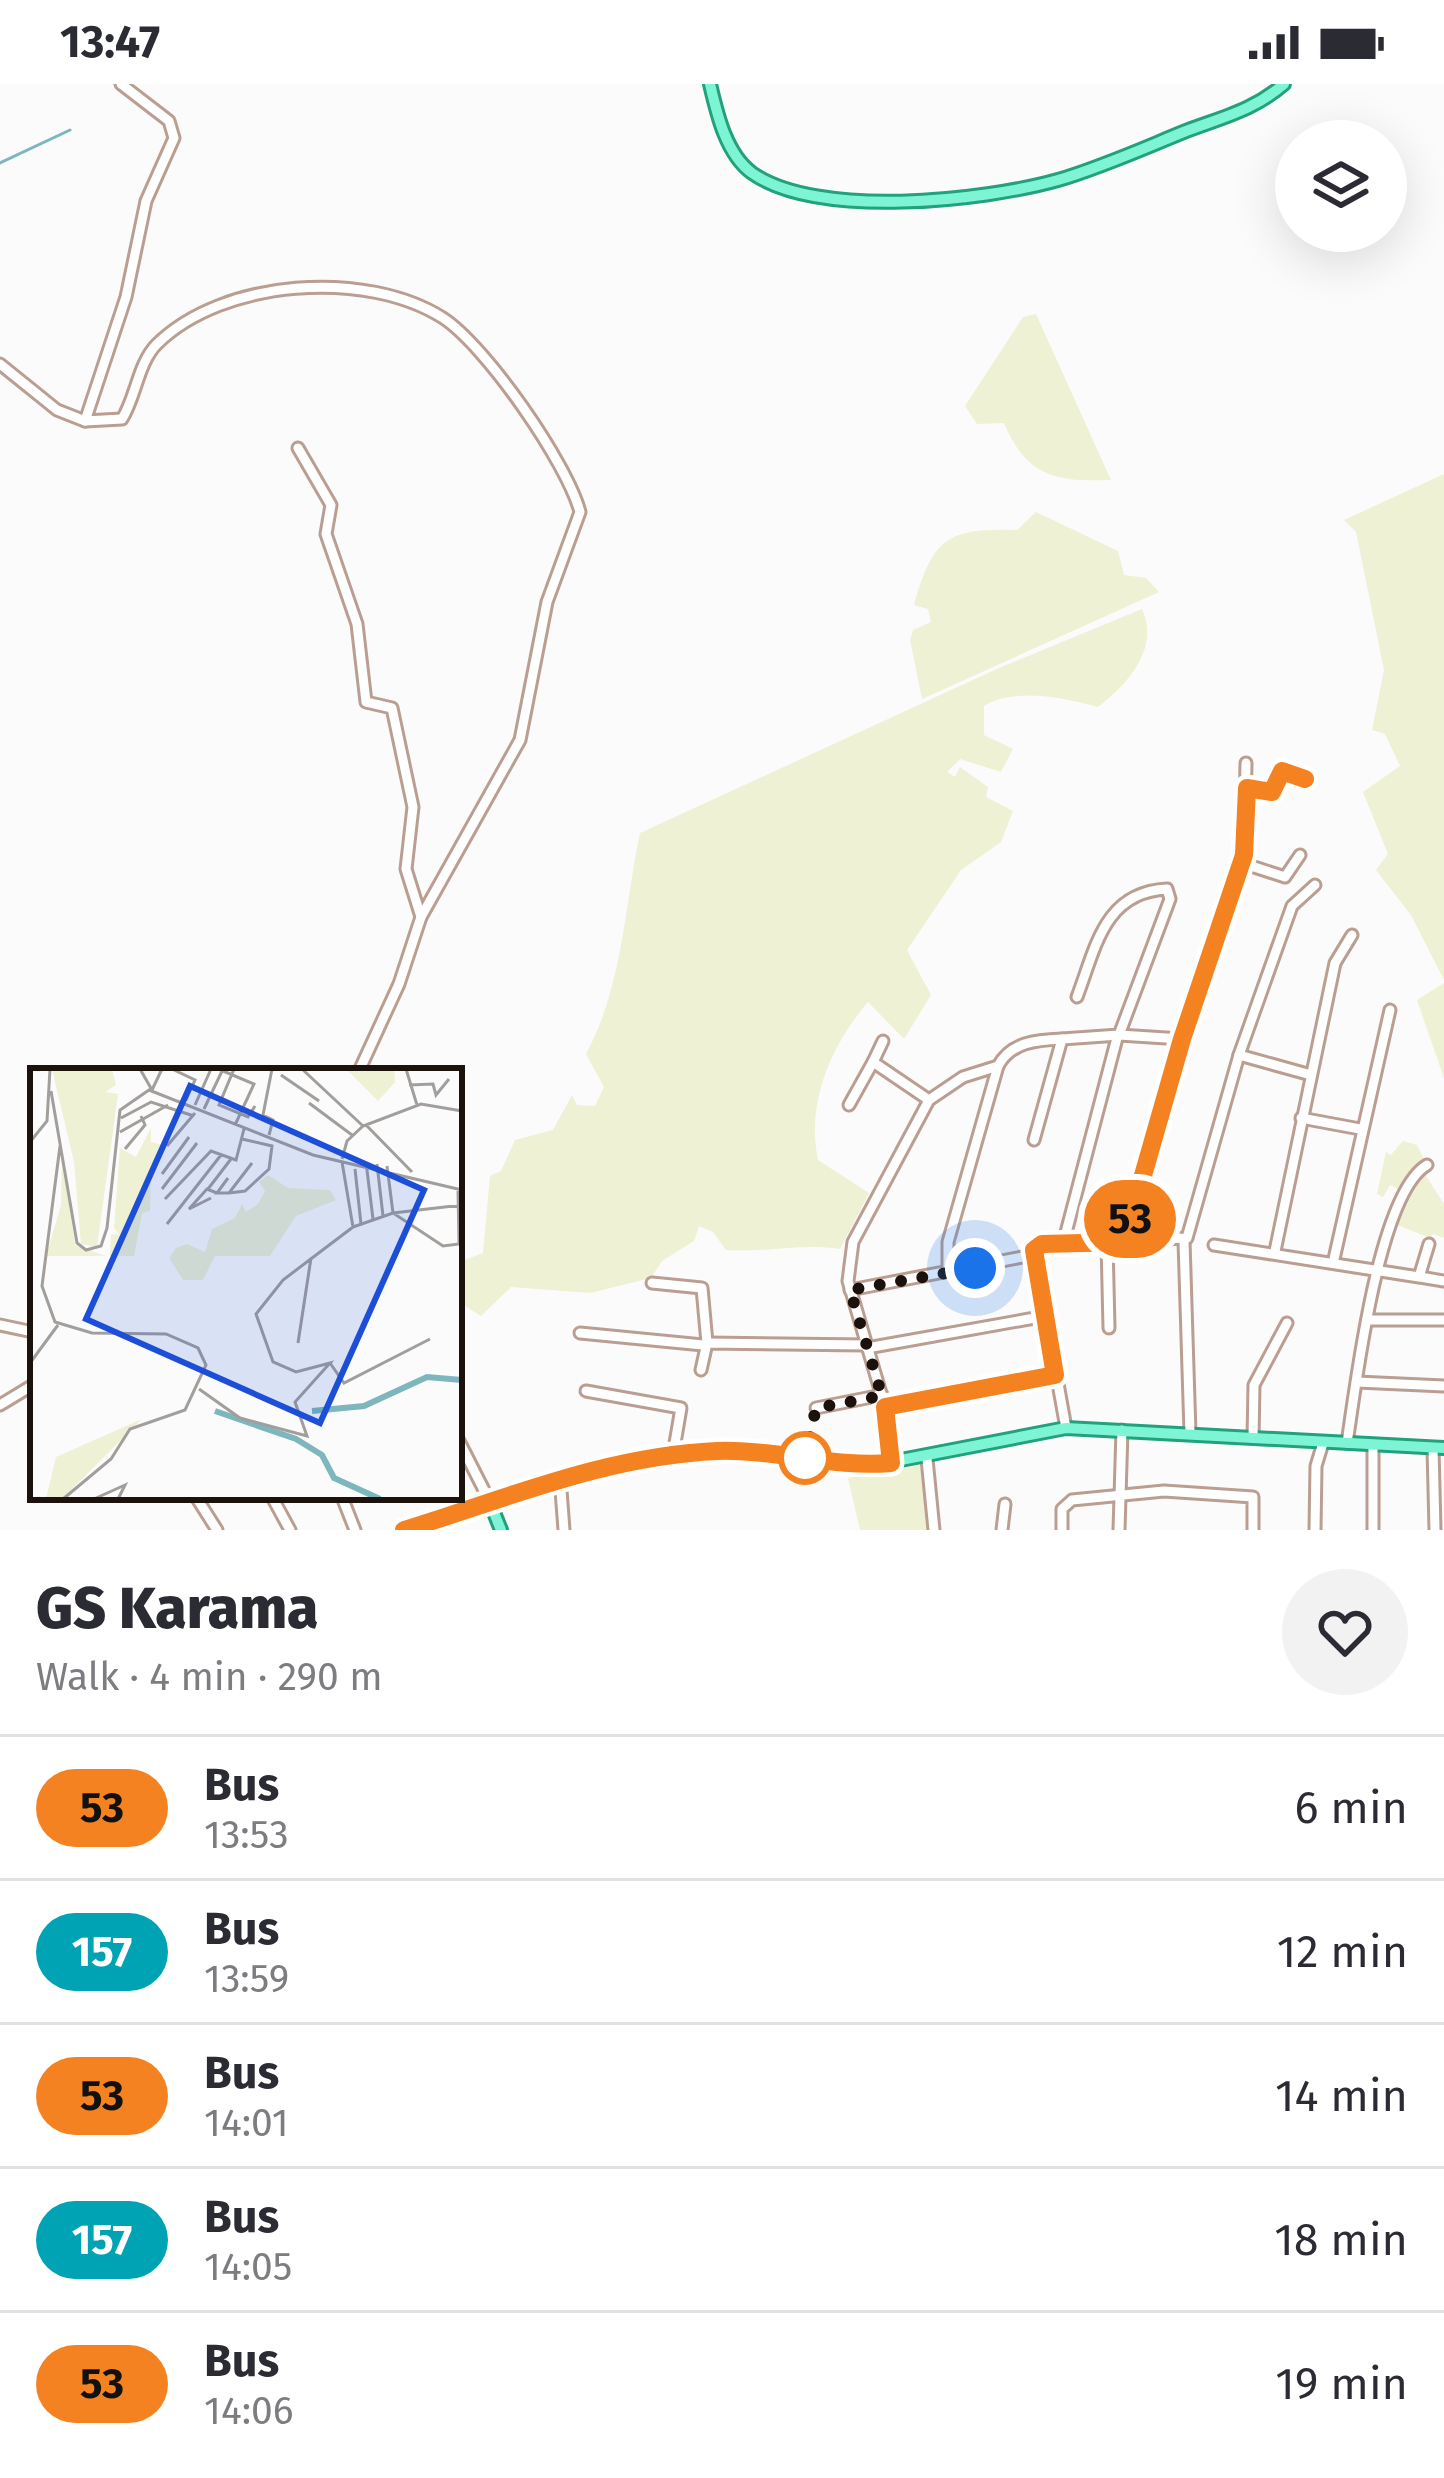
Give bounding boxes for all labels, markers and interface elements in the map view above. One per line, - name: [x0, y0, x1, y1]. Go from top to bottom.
- text: 13:47: [60, 15, 160, 69]
- map controls: [1275, 120, 1407, 252]
- button: layers: [1275, 120, 1407, 252]
- inset map: [30, 1068, 462, 1500]
- line badge: 53: [1076, 1180, 1184, 1258]
- text: 53: [1108, 1194, 1152, 1244]
- your location: [945, 1238, 1005, 1298]
- unlabelled marker: [780, 1433, 830, 1483]
- button: heart: [1282, 1569, 1408, 1695]
- text: GS Karama: [36, 1575, 318, 1643]
- text: Walk · 4 min · 290 m: [36, 1654, 383, 1700]
- text: Bus: [204, 1758, 279, 1812]
- text: 6 min: [1294, 1781, 1408, 1835]
- text: 53: [80, 1783, 124, 1833]
- text: 13:53: [204, 1812, 289, 1858]
- text: Bus: [204, 1902, 279, 1956]
- text: 12 min: [1277, 1925, 1408, 1979]
- text: 157: [72, 1927, 132, 1977]
- text: 13:59: [204, 1956, 289, 2002]
- text: Bus: [204, 2046, 279, 2100]
- text: 14 min: [1275, 2069, 1408, 2123]
- text: 53: [80, 2071, 124, 2121]
- text: 14:01: [204, 2100, 289, 2146]
- text: Bus: [204, 2190, 279, 2244]
- text: 18 min: [1274, 2213, 1408, 2267]
- text: 157: [72, 2215, 132, 2265]
- text: 14:05: [204, 2244, 292, 2290]
- text: Bus: [204, 2334, 279, 2388]
- text: 19 min: [1275, 2357, 1408, 2411]
- text: 53: [80, 2359, 124, 2409]
- text: 14:06: [204, 2388, 294, 2434]

